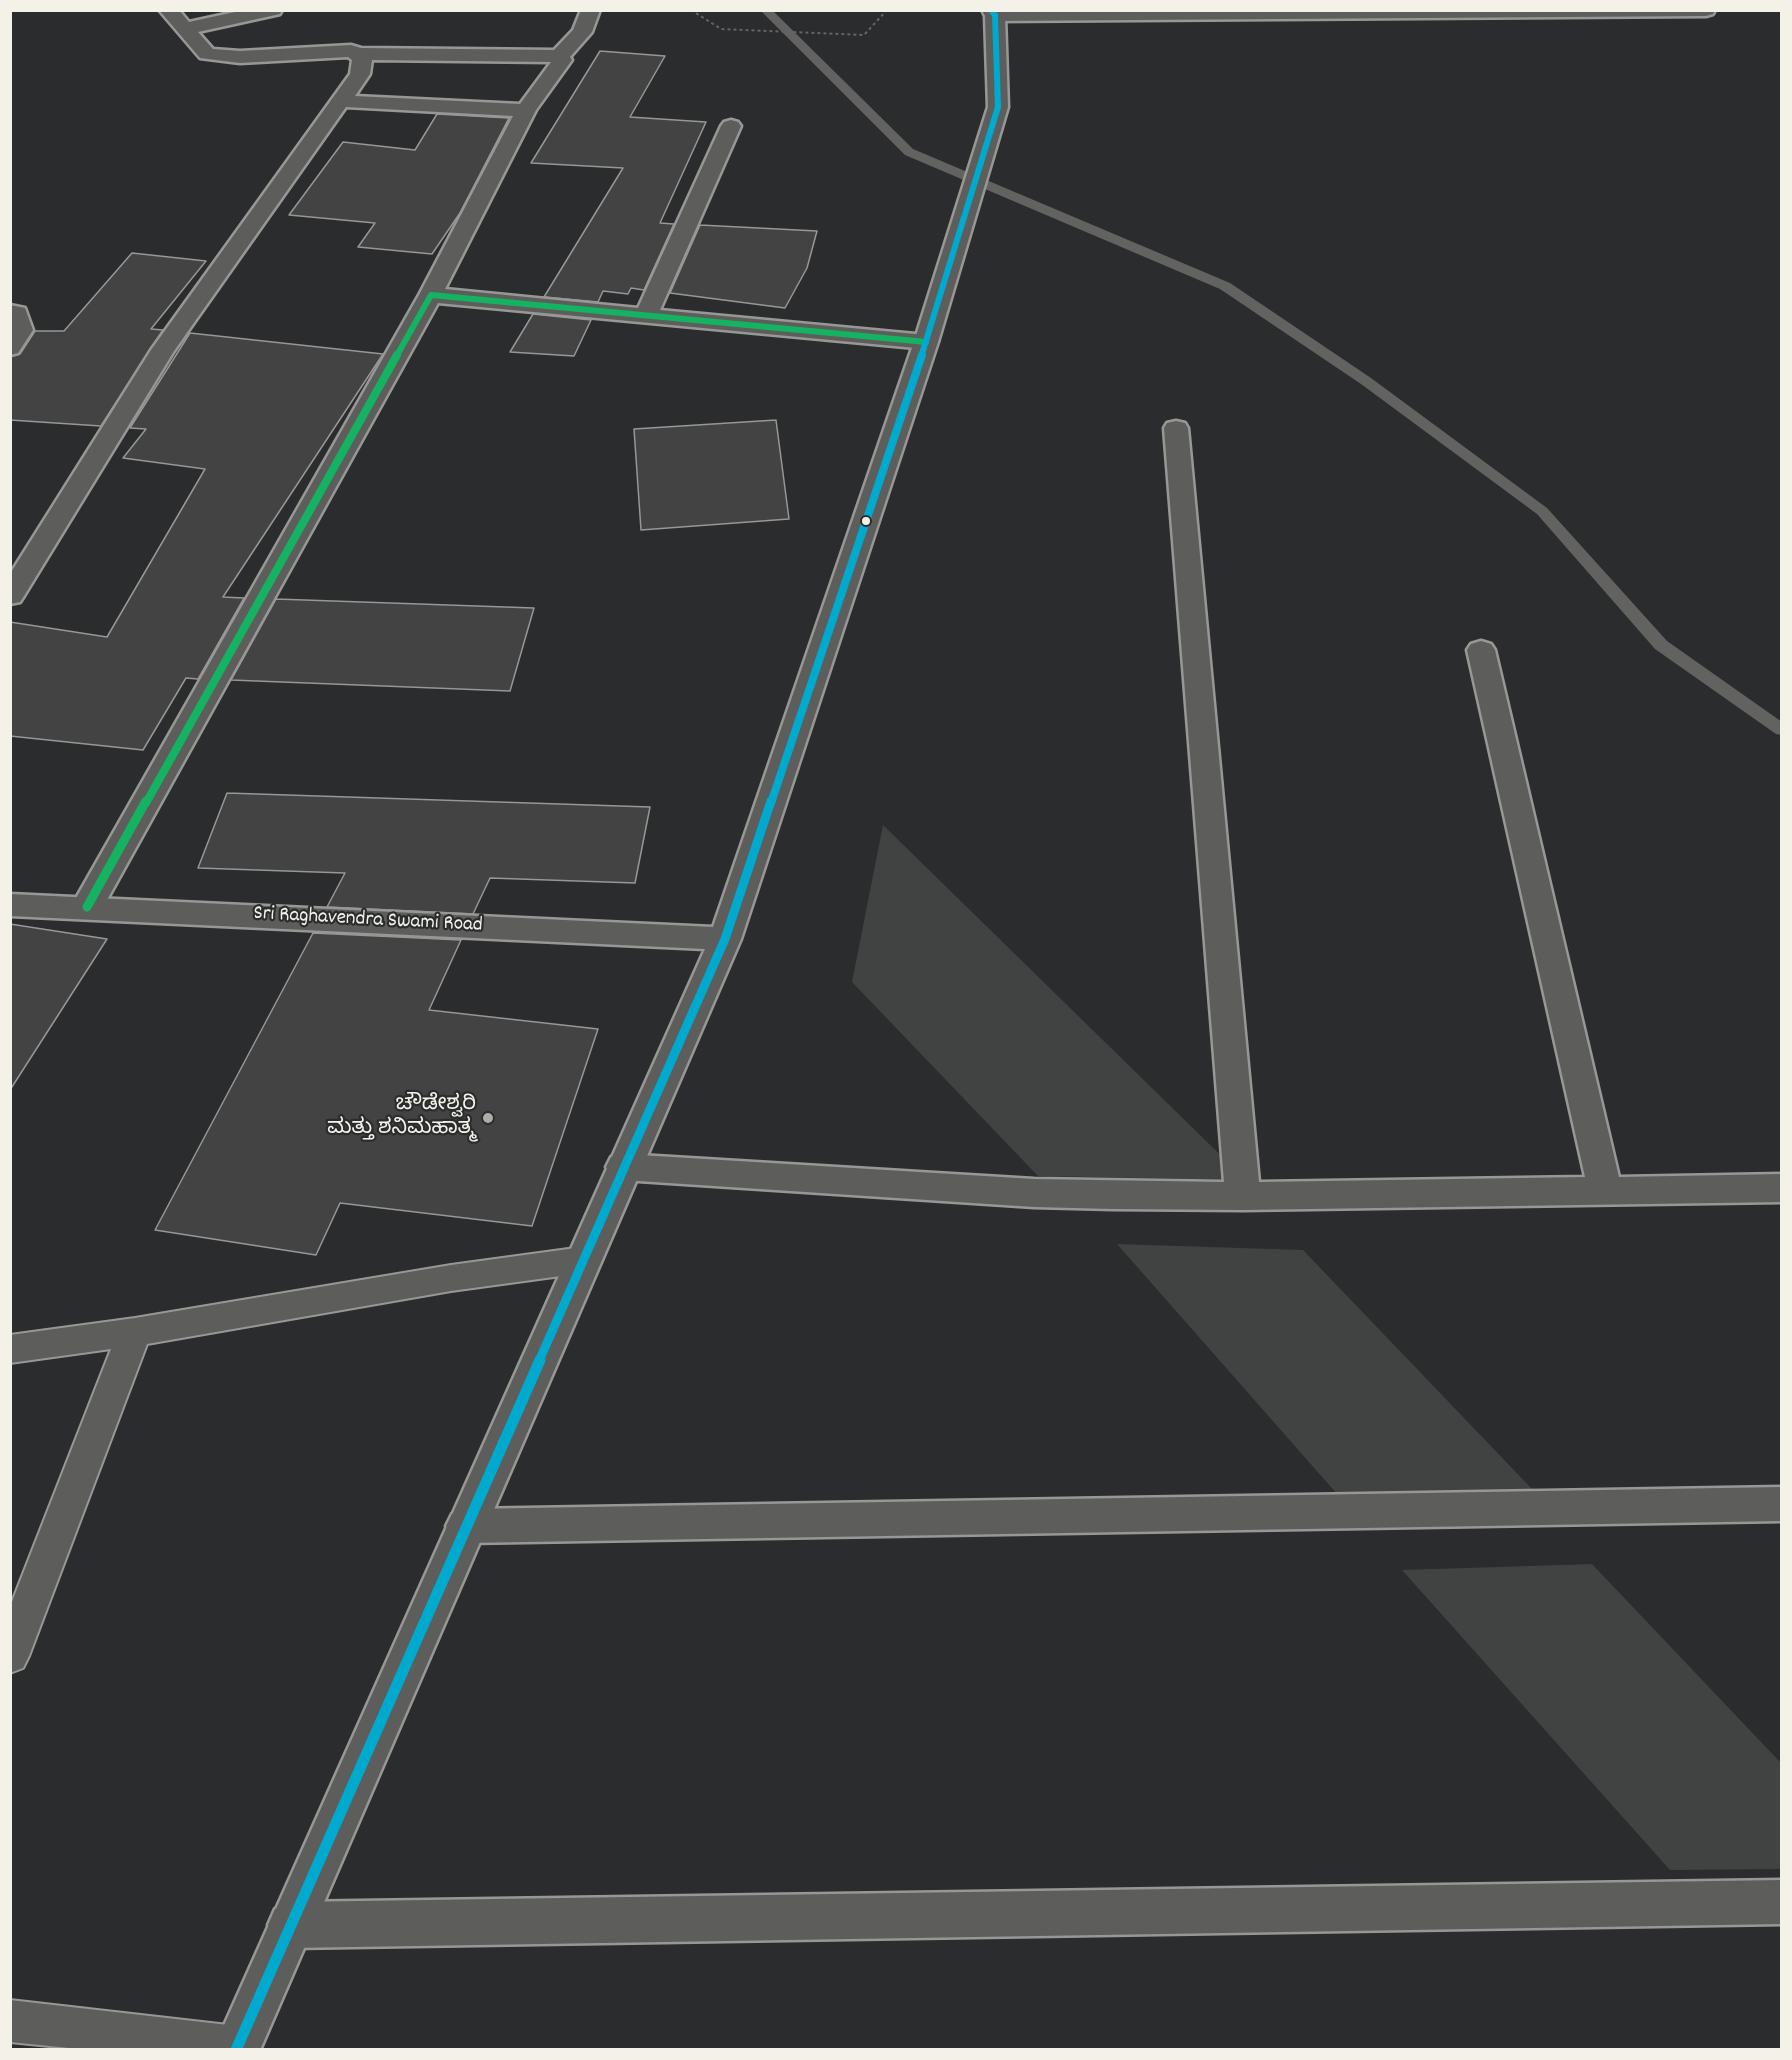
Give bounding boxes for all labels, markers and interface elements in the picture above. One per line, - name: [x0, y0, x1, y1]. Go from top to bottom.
- unlabelled marker: [860, 515, 872, 527]
- street label: Sri Raghavendra Swami Road: [253, 902, 483, 940]
- place label: ಚೌಡೇಶ್ವರಿ ಮತ್ತು ಶನಿಮಹಾತ್ಮ: [327, 1093, 476, 1143]
- marker: ಚೌಡೇಶ್ವರಿ ಮತ್ತು ಶನಿಮಹಾತ್ಮ: [481, 1111, 495, 1125]

